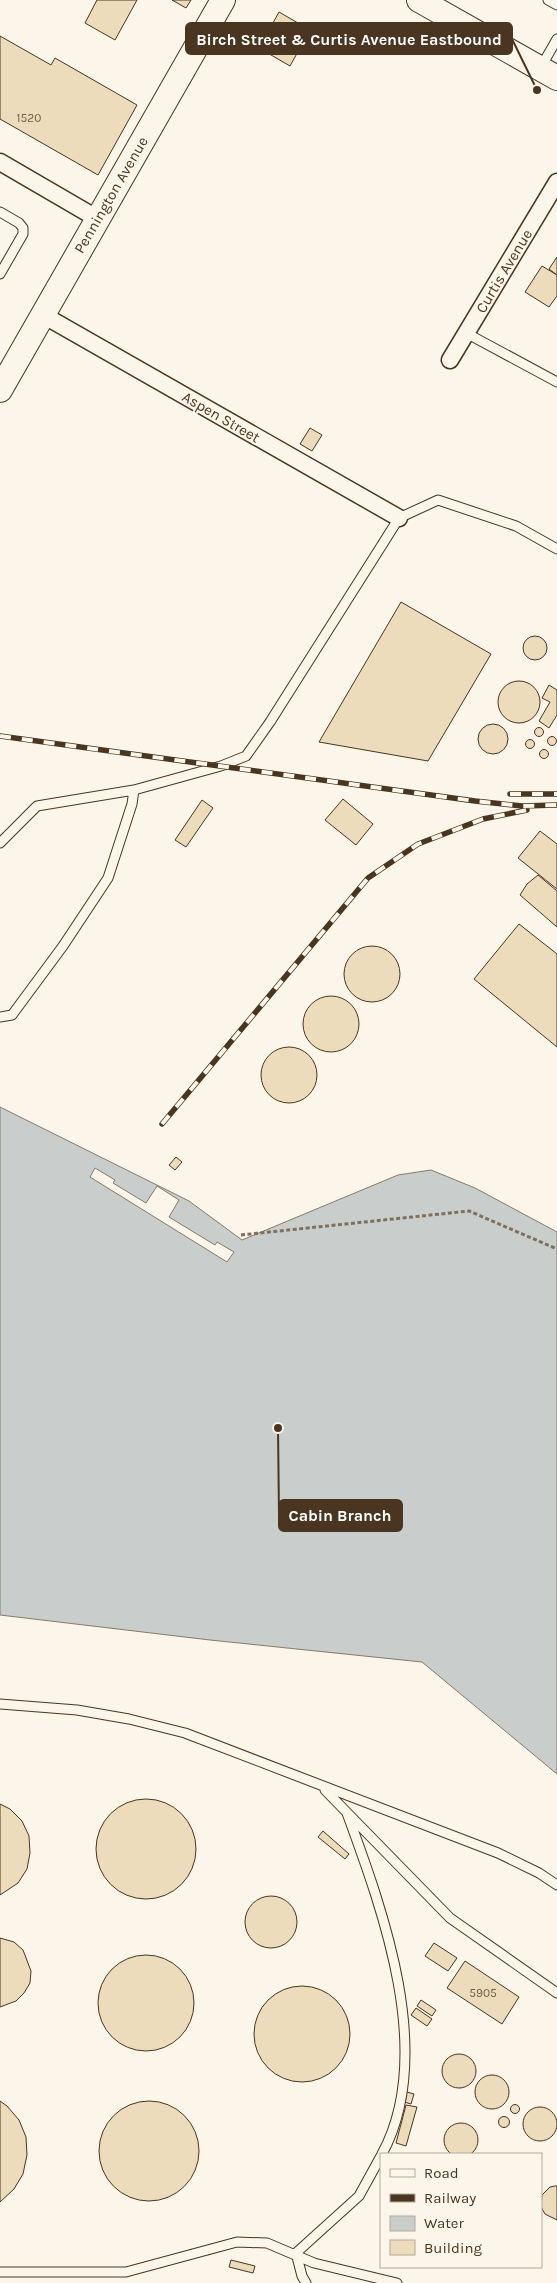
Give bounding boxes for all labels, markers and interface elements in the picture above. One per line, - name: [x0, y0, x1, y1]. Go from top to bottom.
- callout: Birch Street & Curtis Avenue Eastbound: [186, 23, 512, 54]
- text: Birch Street & Curtis Avenue Eastbound: [196, 30, 502, 49]
- house number: 1520: [17, 111, 41, 125]
- street label: Pennington Avenue: [70, 133, 152, 257]
- street label: Curtis Avenue: [472, 226, 536, 316]
- street label: Aspen Street: [179, 388, 263, 447]
- callout: Cabin Branch: [279, 1500, 402, 1531]
- text: Cabin Branch: [289, 1506, 392, 1525]
- house number: 5905: [469, 1986, 497, 2000]
- legend: [380, 2153, 542, 2268]
- text: Road: [424, 2164, 459, 2182]
- text: Railway: [424, 2189, 476, 2207]
- text: Water: [424, 2214, 465, 2232]
- text: Building: [424, 2239, 482, 2257]

